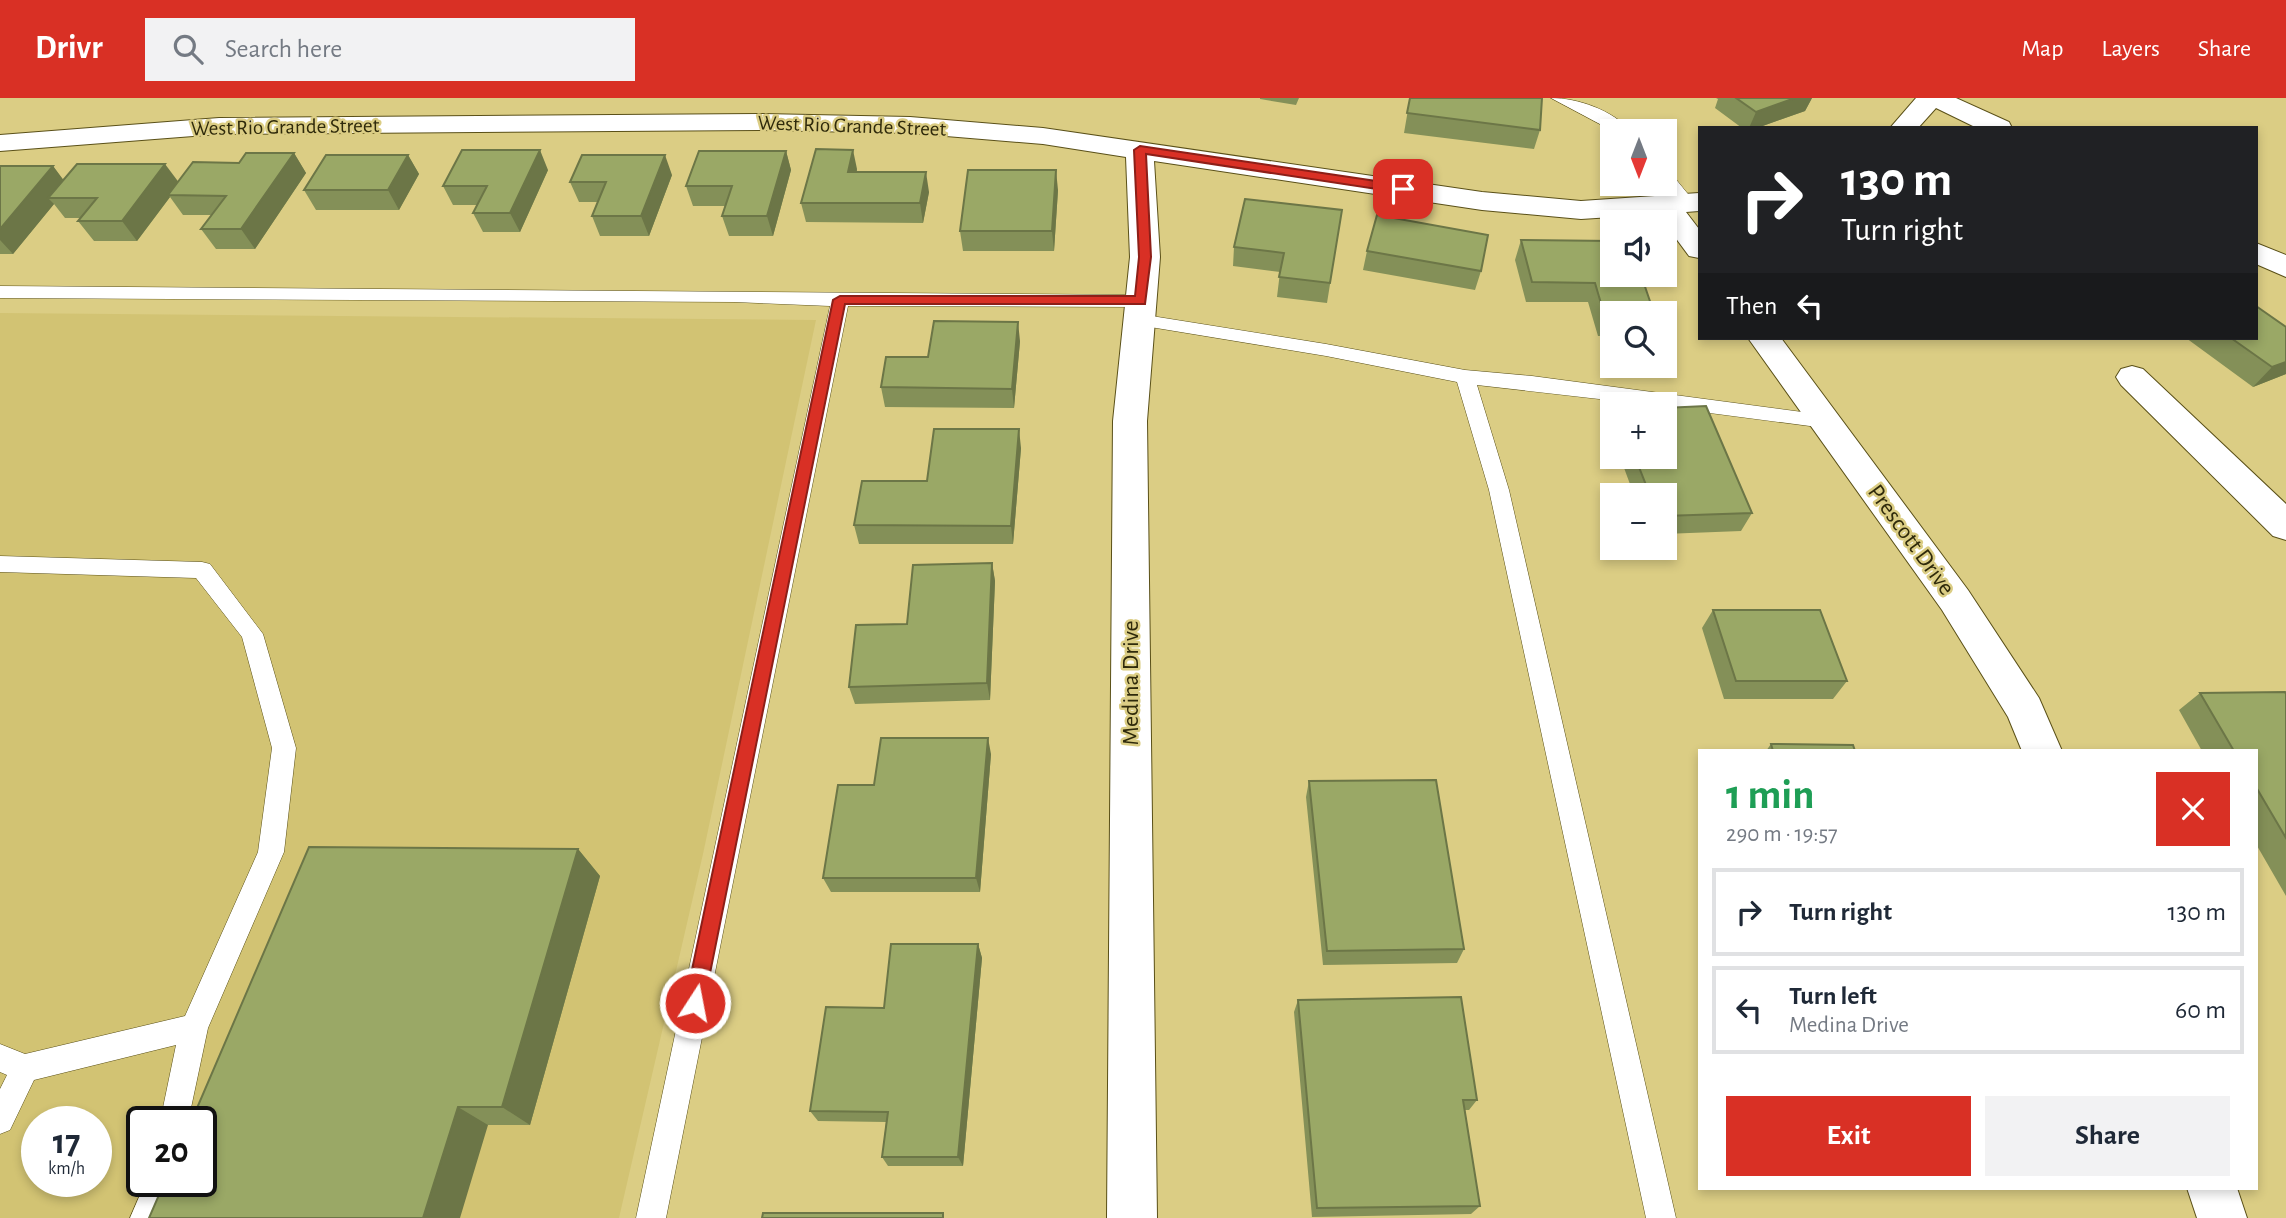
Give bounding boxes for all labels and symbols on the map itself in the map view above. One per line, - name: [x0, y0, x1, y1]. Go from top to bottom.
- street label: West Rio Grande Street: [757, 112, 947, 140]
- street label: West Rio Grande Street: [191, 115, 380, 139]
- north arrow: [1600, 119, 1676, 196]
- pin: [1373, 159, 1433, 219]
- street label: Prescott Drive: [1863, 480, 1959, 600]
- street label: Medina Drive: [1119, 620, 1143, 746]
- position arrow: [658, 966, 732, 1040]
- speed limit sign: 20: [126, 1106, 217, 1197]

